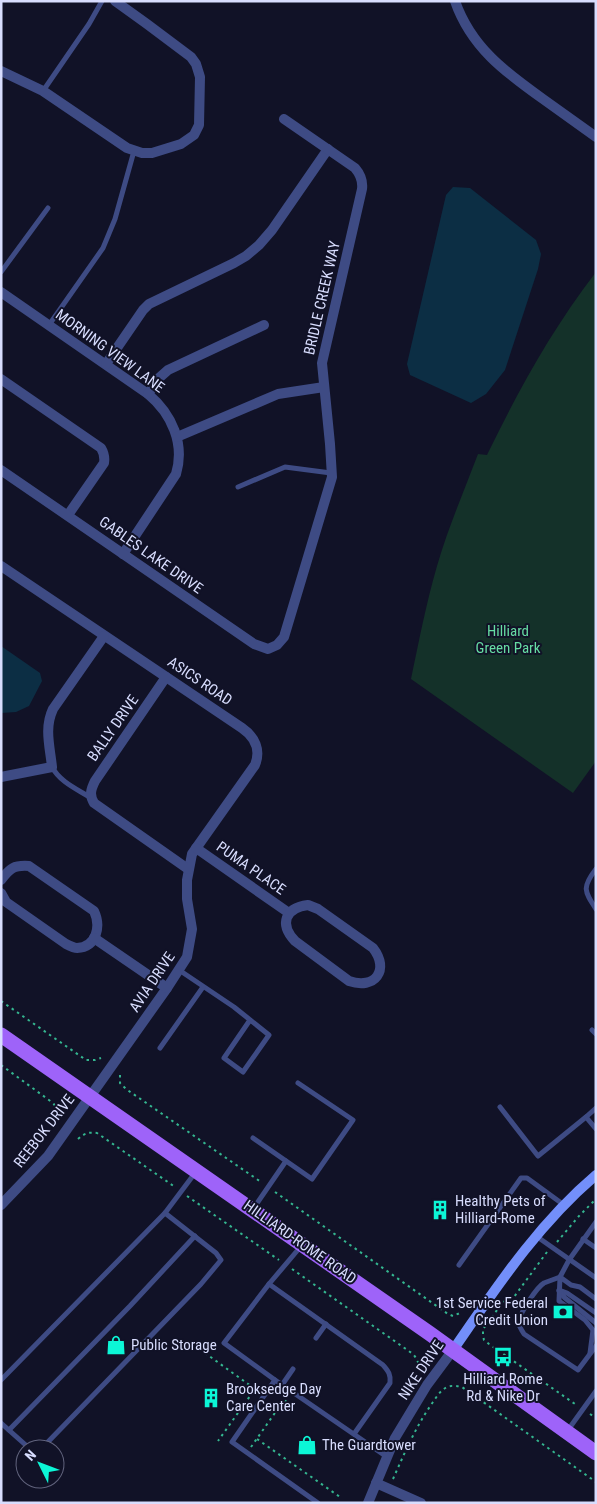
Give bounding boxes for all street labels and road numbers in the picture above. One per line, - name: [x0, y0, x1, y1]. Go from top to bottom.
- street label: BRIDLE CREEK WAY: [300, 239, 344, 357]
- street label: MORNING VIEW LANE: [52, 305, 168, 397]
- street label: GABLES LAKE DRIVE: [96, 512, 206, 598]
- street label: ASICS ROAD: [164, 653, 236, 709]
- street label: BALLY DRIVE: [84, 691, 142, 765]
- street label: PUMA PLACE: [213, 838, 289, 898]
- street label: AVIA DRIVE: [125, 949, 179, 1015]
- street label: REEBOK DRIVE: [10, 1091, 78, 1171]
- street label: HILLIARD-ROME ROAD: [240, 1196, 360, 1288]
- street label: NIKE DRIVE: [394, 1337, 448, 1403]

